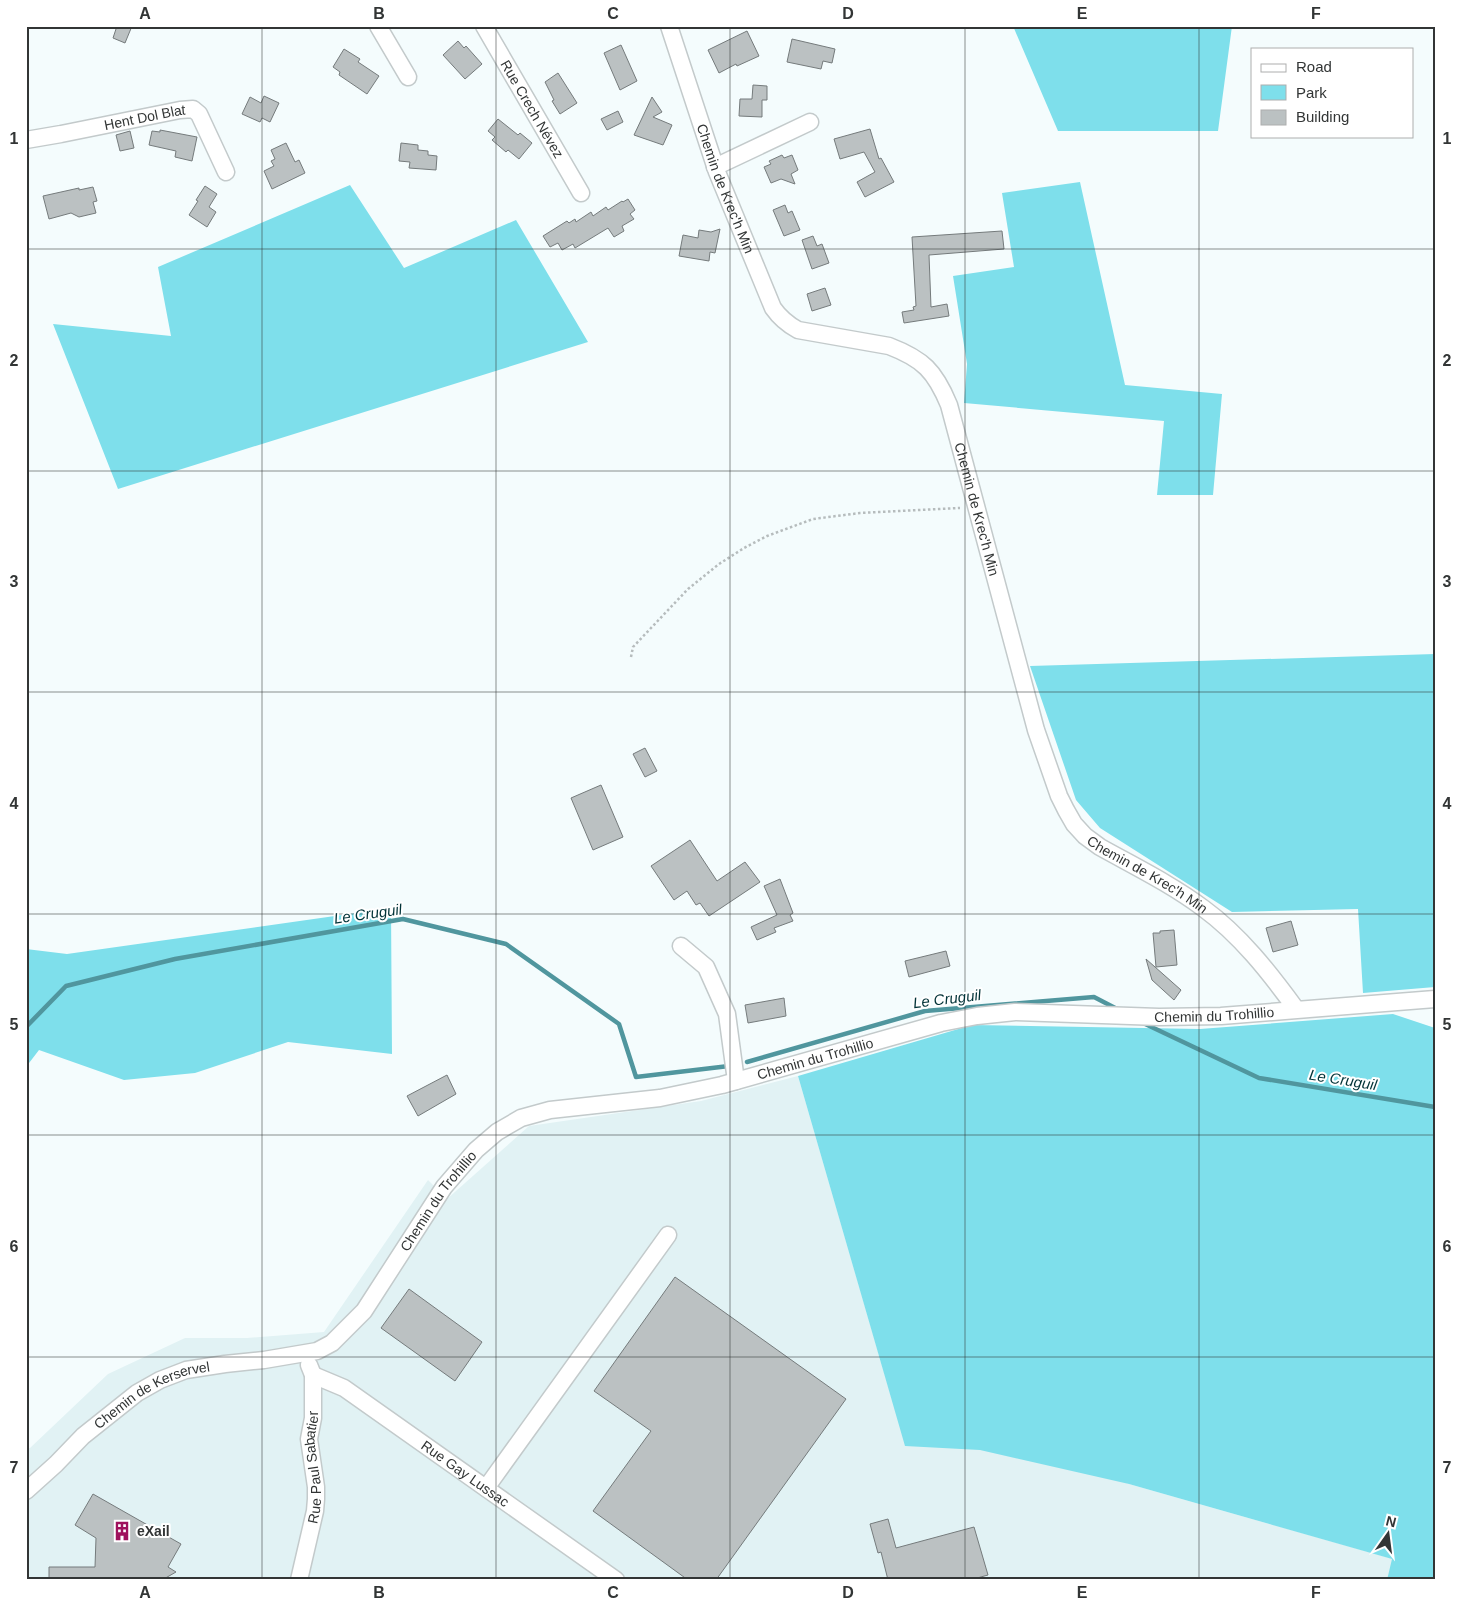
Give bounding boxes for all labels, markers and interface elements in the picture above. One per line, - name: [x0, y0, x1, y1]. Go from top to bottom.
- text: A: [139, 5, 151, 22]
- text: B: [373, 5, 385, 22]
- text: C: [607, 5, 619, 22]
- text: D: [842, 5, 854, 22]
- text: E: [1077, 5, 1088, 22]
- text: F: [1311, 5, 1321, 22]
- legend: [1251, 48, 1414, 138]
- street label: Rue Crech Névez: [498, 57, 567, 161]
- text: Road: [1296, 58, 1332, 75]
- text: Park: [1296, 84, 1327, 101]
- street label: Hent Dol Blat: [103, 102, 186, 133]
- text: Building: [1296, 108, 1349, 125]
- street label: Chemin de Krec'h Min: [694, 122, 758, 256]
- text: 1: [10, 130, 19, 147]
- text: 1: [1443, 130, 1452, 147]
- text: 2: [10, 352, 19, 369]
- text: 2: [1443, 352, 1452, 369]
- street label: Chemin de Krec'h Min: [951, 441, 1002, 578]
- text: 3: [10, 573, 19, 590]
- text: 3: [1443, 573, 1452, 590]
- text: 4: [10, 795, 19, 812]
- text: 4: [1443, 795, 1452, 812]
- street label: Chemin de Krec'h Min: [1084, 832, 1211, 917]
- water label: Le Cruguil: [333, 900, 404, 927]
- water label: Le Cruguil: [912, 986, 983, 1011]
- street label: Chemin du Trohillio: [1154, 1004, 1275, 1025]
- text: 5: [10, 1016, 19, 1033]
- text: 5: [1443, 1016, 1452, 1033]
- street label: Chemin du Trohillio: [755, 1035, 875, 1083]
- water label: Le Cruguil: [1308, 1066, 1379, 1093]
- street label: Chemin du Trohillio: [397, 1147, 480, 1254]
- text: 6: [10, 1238, 19, 1255]
- text: 6: [1443, 1238, 1452, 1255]
- street label: Chemin de Kerservel: [91, 1358, 211, 1432]
- street label: Rue Paul Sabatier: [301, 1411, 324, 1525]
- street label: Rue Gay Lussac: [418, 1437, 512, 1510]
- text: 7: [10, 1459, 19, 1476]
- text: 7: [1443, 1459, 1452, 1476]
- north arrow: [1364, 1508, 1414, 1558]
- text: N: [1384, 1512, 1398, 1530]
- building icon: eXail: [111, 1520, 133, 1542]
- place label: eXail: [137, 1523, 170, 1539]
- text: A: [139, 1584, 151, 1601]
- text: B: [373, 1584, 385, 1601]
- text: C: [607, 1584, 619, 1601]
- text: D: [842, 1584, 854, 1601]
- text: E: [1077, 1584, 1088, 1601]
- text: F: [1311, 1584, 1321, 1601]

